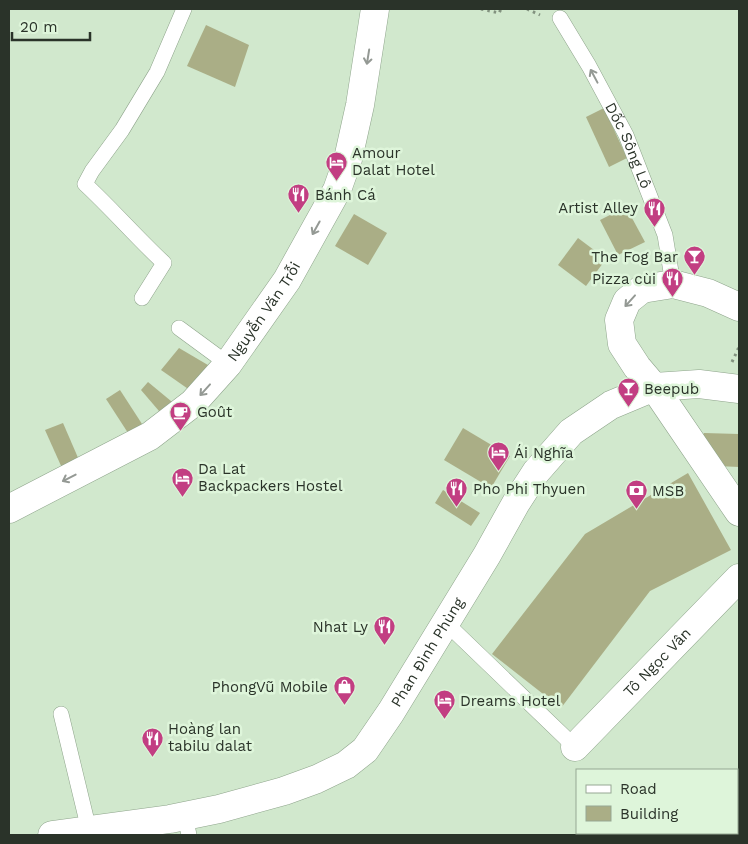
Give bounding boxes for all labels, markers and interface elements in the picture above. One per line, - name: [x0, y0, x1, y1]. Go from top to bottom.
- scale bar: [12, 10, 90, 42]
- text: 20 m: [20, 18, 58, 36]
- one-way arrow: [362, 49, 372, 65]
- one-way arrow: [589, 69, 599, 83]
- street label: Dốc Sông Lô: [601, 99, 655, 191]
- place label: Amour Dalat Hotel: [352, 144, 435, 179]
- hotel icon: Amour Dalat Hotel: [324, 150, 348, 181]
- restaurant icon: Bánh Cá: [287, 183, 311, 214]
- place label: Bánh Cá: [315, 186, 376, 204]
- restaurant icon: Artist Alley: [642, 196, 666, 227]
- place label: Artist Alley: [558, 199, 638, 217]
- one-way arrow: [311, 220, 321, 235]
- bar icon: The Fog Bar: [682, 245, 706, 276]
- place label: The Fog Bar: [591, 248, 678, 266]
- street label: Nguyễn Văn Trỗi: [224, 259, 304, 365]
- restaurant icon: Pizza cùi: [660, 267, 684, 298]
- place label: Pizza cùi: [592, 270, 656, 288]
- one-way arrow: [624, 294, 636, 307]
- bar icon: Beepub: [616, 377, 640, 408]
- place label: Beepub: [644, 380, 699, 398]
- one-way arrow: [199, 384, 211, 397]
- cafe icon: Goût: [169, 400, 193, 431]
- place label: Goût: [197, 403, 233, 421]
- hotel icon: Ái Nghĩa: [486, 441, 510, 472]
- place label: Ái Nghĩa: [514, 444, 574, 462]
- place label: Da Lat Backpackers Hostel: [198, 460, 343, 495]
- hotel icon: Da Lat Backpackers Hostel: [170, 466, 194, 497]
- one-way arrow: [62, 474, 77, 483]
- restaurant icon: Pho Phi Thyuen: [445, 477, 469, 508]
- bank icon: MSB: [624, 479, 648, 510]
- place label: Pho Phi Thyuen: [473, 480, 585, 498]
- place label: MSB: [652, 482, 684, 500]
- street label: Phan Đình Phùng: [387, 594, 468, 710]
- restaurant icon: Nhat Ly: [372, 615, 396, 646]
- place label: Nhat Ly: [313, 618, 368, 636]
- street label: Tô Ngọc Vân: [620, 624, 695, 701]
- shop icon: PhongVũ Mobile: [332, 675, 356, 706]
- place label: PhongVũ Mobile: [211, 678, 328, 696]
- hotel icon: Dreams Hotel: [432, 689, 456, 720]
- place label: Dreams Hotel: [460, 692, 561, 710]
- place label: Hoàng lan tabilu dalat: [168, 720, 253, 755]
- restaurant icon: Hoàng lan tabilu dalat: [140, 726, 164, 757]
- legend: [576, 769, 738, 834]
- text: Road: [620, 780, 657, 798]
- text: Building: [620, 805, 678, 823]

